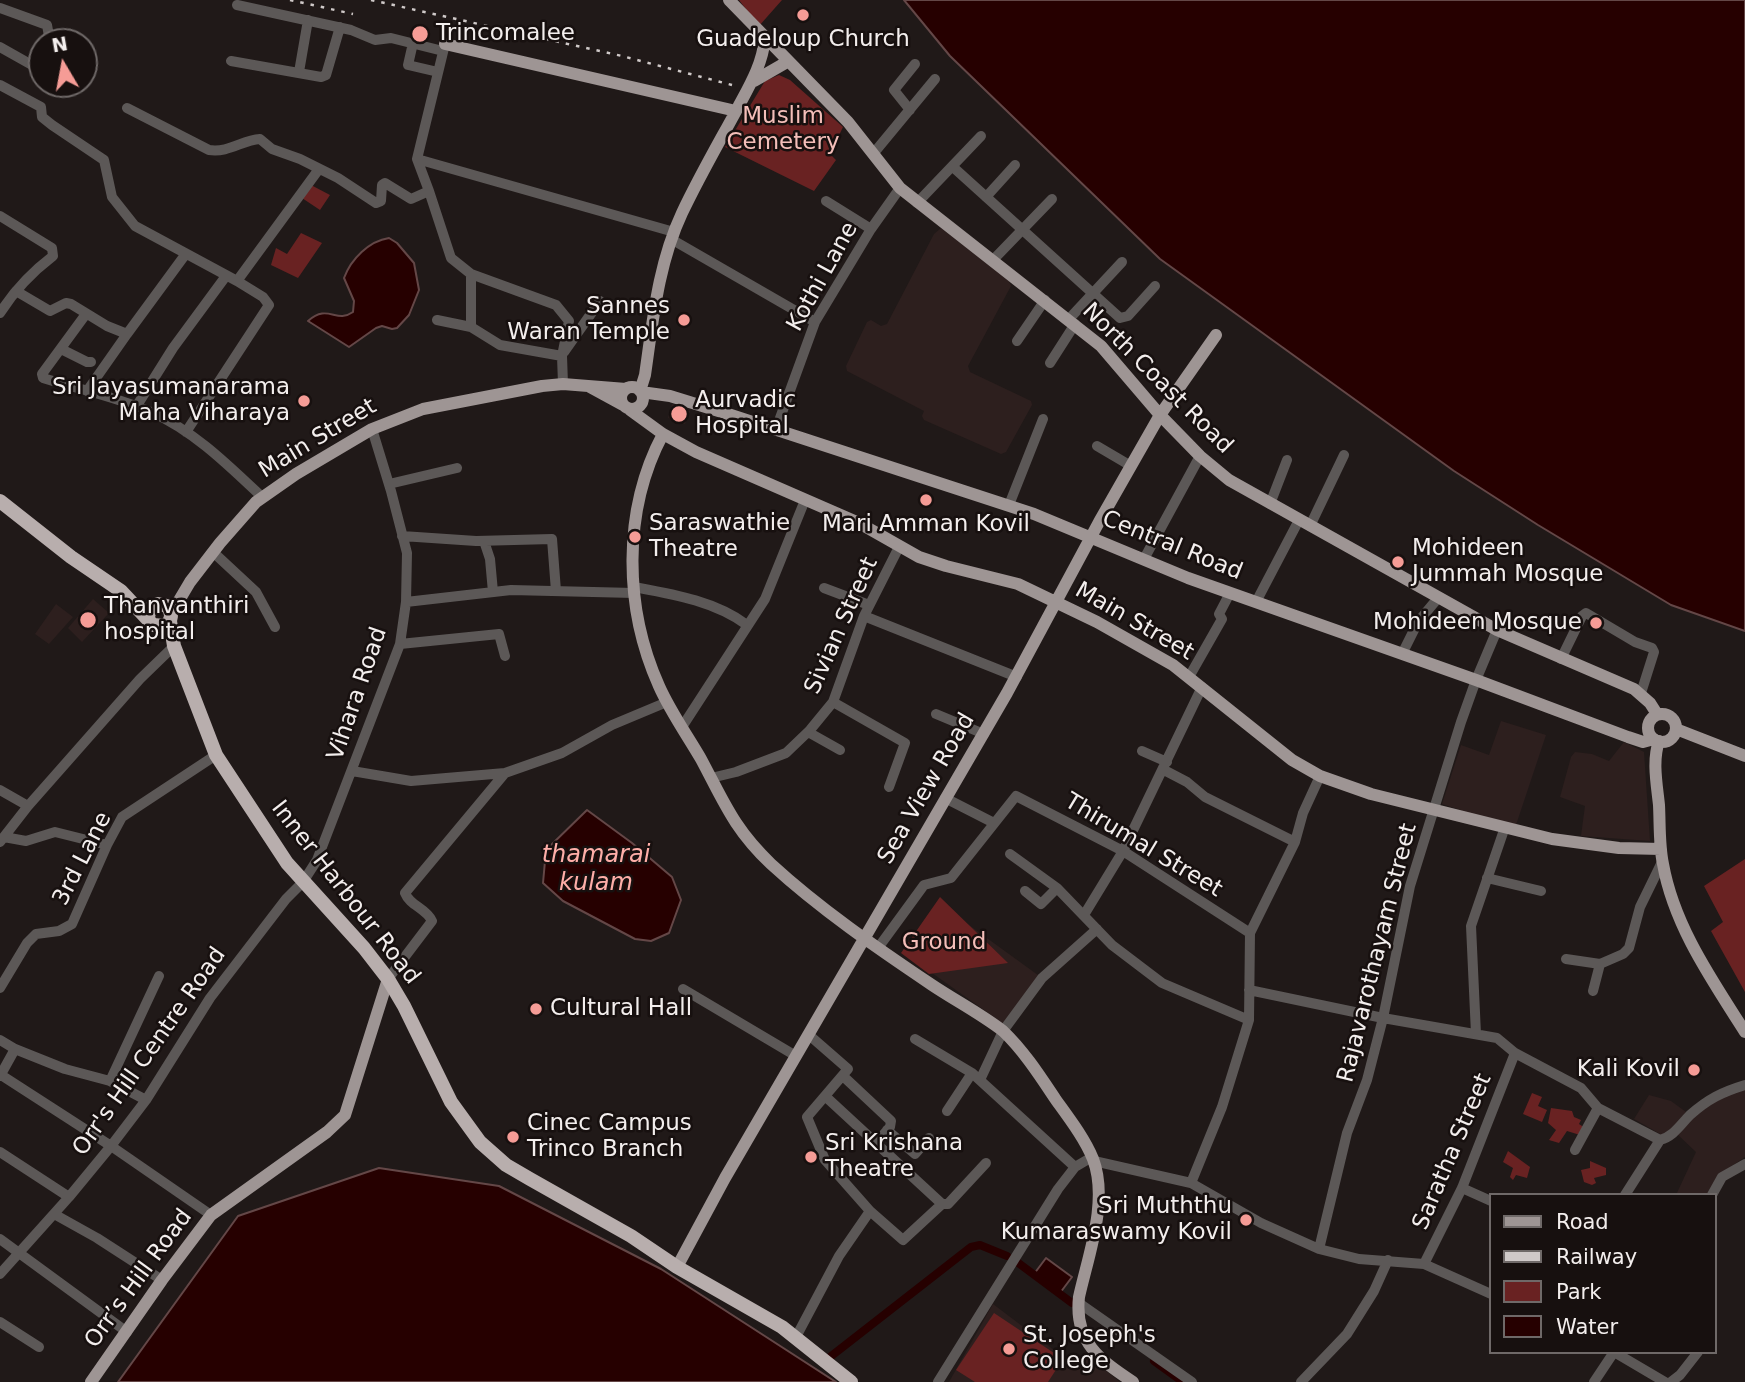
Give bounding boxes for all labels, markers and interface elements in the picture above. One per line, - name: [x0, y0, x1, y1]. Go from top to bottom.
- marker: Guadeloup Church: [795, 7, 811, 23]
- place label: Trincomalee: [436, 20, 575, 48]
- marker: Trincomalee: [410, 24, 430, 44]
- place label: Guadeloup Church: [696, 26, 910, 54]
- north arrow: [28, 28, 98, 98]
- text: N: [50, 32, 69, 57]
- park label: Muslim Cemetery: [726, 103, 840, 157]
- street label: Kothi Lane: [782, 217, 864, 337]
- place label: Sannes Waran Temple: [507, 293, 670, 347]
- street label: North Coast Road: [1076, 298, 1238, 460]
- marker: Sannes Waran Temple: [676, 312, 692, 328]
- place label: Sri Jayasumanarama Maha Viharaya: [52, 374, 290, 428]
- place label: Aurvadic Hospital: [695, 387, 796, 441]
- street label: Main Street: [254, 393, 382, 485]
- marker: Sri Jayasumanarama Maha Viharaya: [296, 393, 312, 409]
- marker: Aurvadic Hospital: [669, 404, 689, 424]
- marker: Mari Amman Kovil: [918, 492, 934, 508]
- street label: Central Road: [1098, 505, 1246, 587]
- place label: Saraswathie Theatre: [649, 510, 790, 564]
- place label: Mari Amman Kovil: [822, 511, 1030, 539]
- marker: Saraswathie Theatre: [627, 529, 643, 545]
- place label: Mohideen Jummah Mosque: [1412, 535, 1603, 589]
- street label: Sivian Street: [800, 553, 884, 699]
- marker: Mohideen Jummah Mosque: [1390, 554, 1406, 570]
- street label: Main Street: [1070, 577, 1198, 667]
- place label: Thanvanthiri hospital: [104, 593, 249, 647]
- place label: Mohideen Mosque: [1373, 609, 1582, 637]
- marker: Thanvanthiri hospital: [78, 610, 98, 630]
- marker: Mohideen Mosque: [1588, 615, 1604, 631]
- street label: Vihara Road: [322, 624, 394, 764]
- street label: Sea View Road: [873, 709, 981, 869]
- street label: Thirumal Street: [1059, 788, 1227, 904]
- street label: Inner Harbour Road: [265, 796, 425, 990]
- street label: 3rd Lane: [48, 808, 118, 910]
- street label: Rajavarothayam Street: [1332, 821, 1424, 1085]
- water label: thamarai kulam: [542, 842, 650, 898]
- park label: Ground: [902, 929, 986, 957]
- street label: Orr's Hill Centre Road: [68, 943, 232, 1161]
- place label: Cultural Hall: [550, 995, 692, 1023]
- marker: Cultural Hall: [528, 1001, 544, 1017]
- place label: Kali Kovil: [1577, 1056, 1680, 1084]
- marker: Kali Kovil: [1686, 1062, 1702, 1078]
- street label: Saratha Street: [1408, 1070, 1498, 1234]
- place label: Cinec Campus Trinco Branch: [527, 1110, 692, 1164]
- marker: Cinec Campus Trinco Branch: [505, 1129, 521, 1145]
- place label: Sri Krishana Theatre: [825, 1130, 963, 1184]
- marker: Sri Krishana Theatre: [803, 1149, 819, 1165]
- place label: Sri Muththu Kumaraswamy Kovil: [1001, 1193, 1232, 1247]
- legend: [1490, 1193, 1717, 1354]
- street label: Orr’s Hill Road: [79, 1204, 199, 1354]
- text: Road: [1556, 1210, 1609, 1234]
- marker: Sri Muththu Kumaraswamy Kovil: [1238, 1212, 1254, 1228]
- text: Railway: [1556, 1245, 1637, 1269]
- text: Park: [1556, 1280, 1601, 1304]
- text: Water: [1556, 1315, 1618, 1339]
- place label: St. Joseph's College: [1023, 1322, 1156, 1376]
- marker: St. Joseph's College: [1001, 1341, 1017, 1357]

